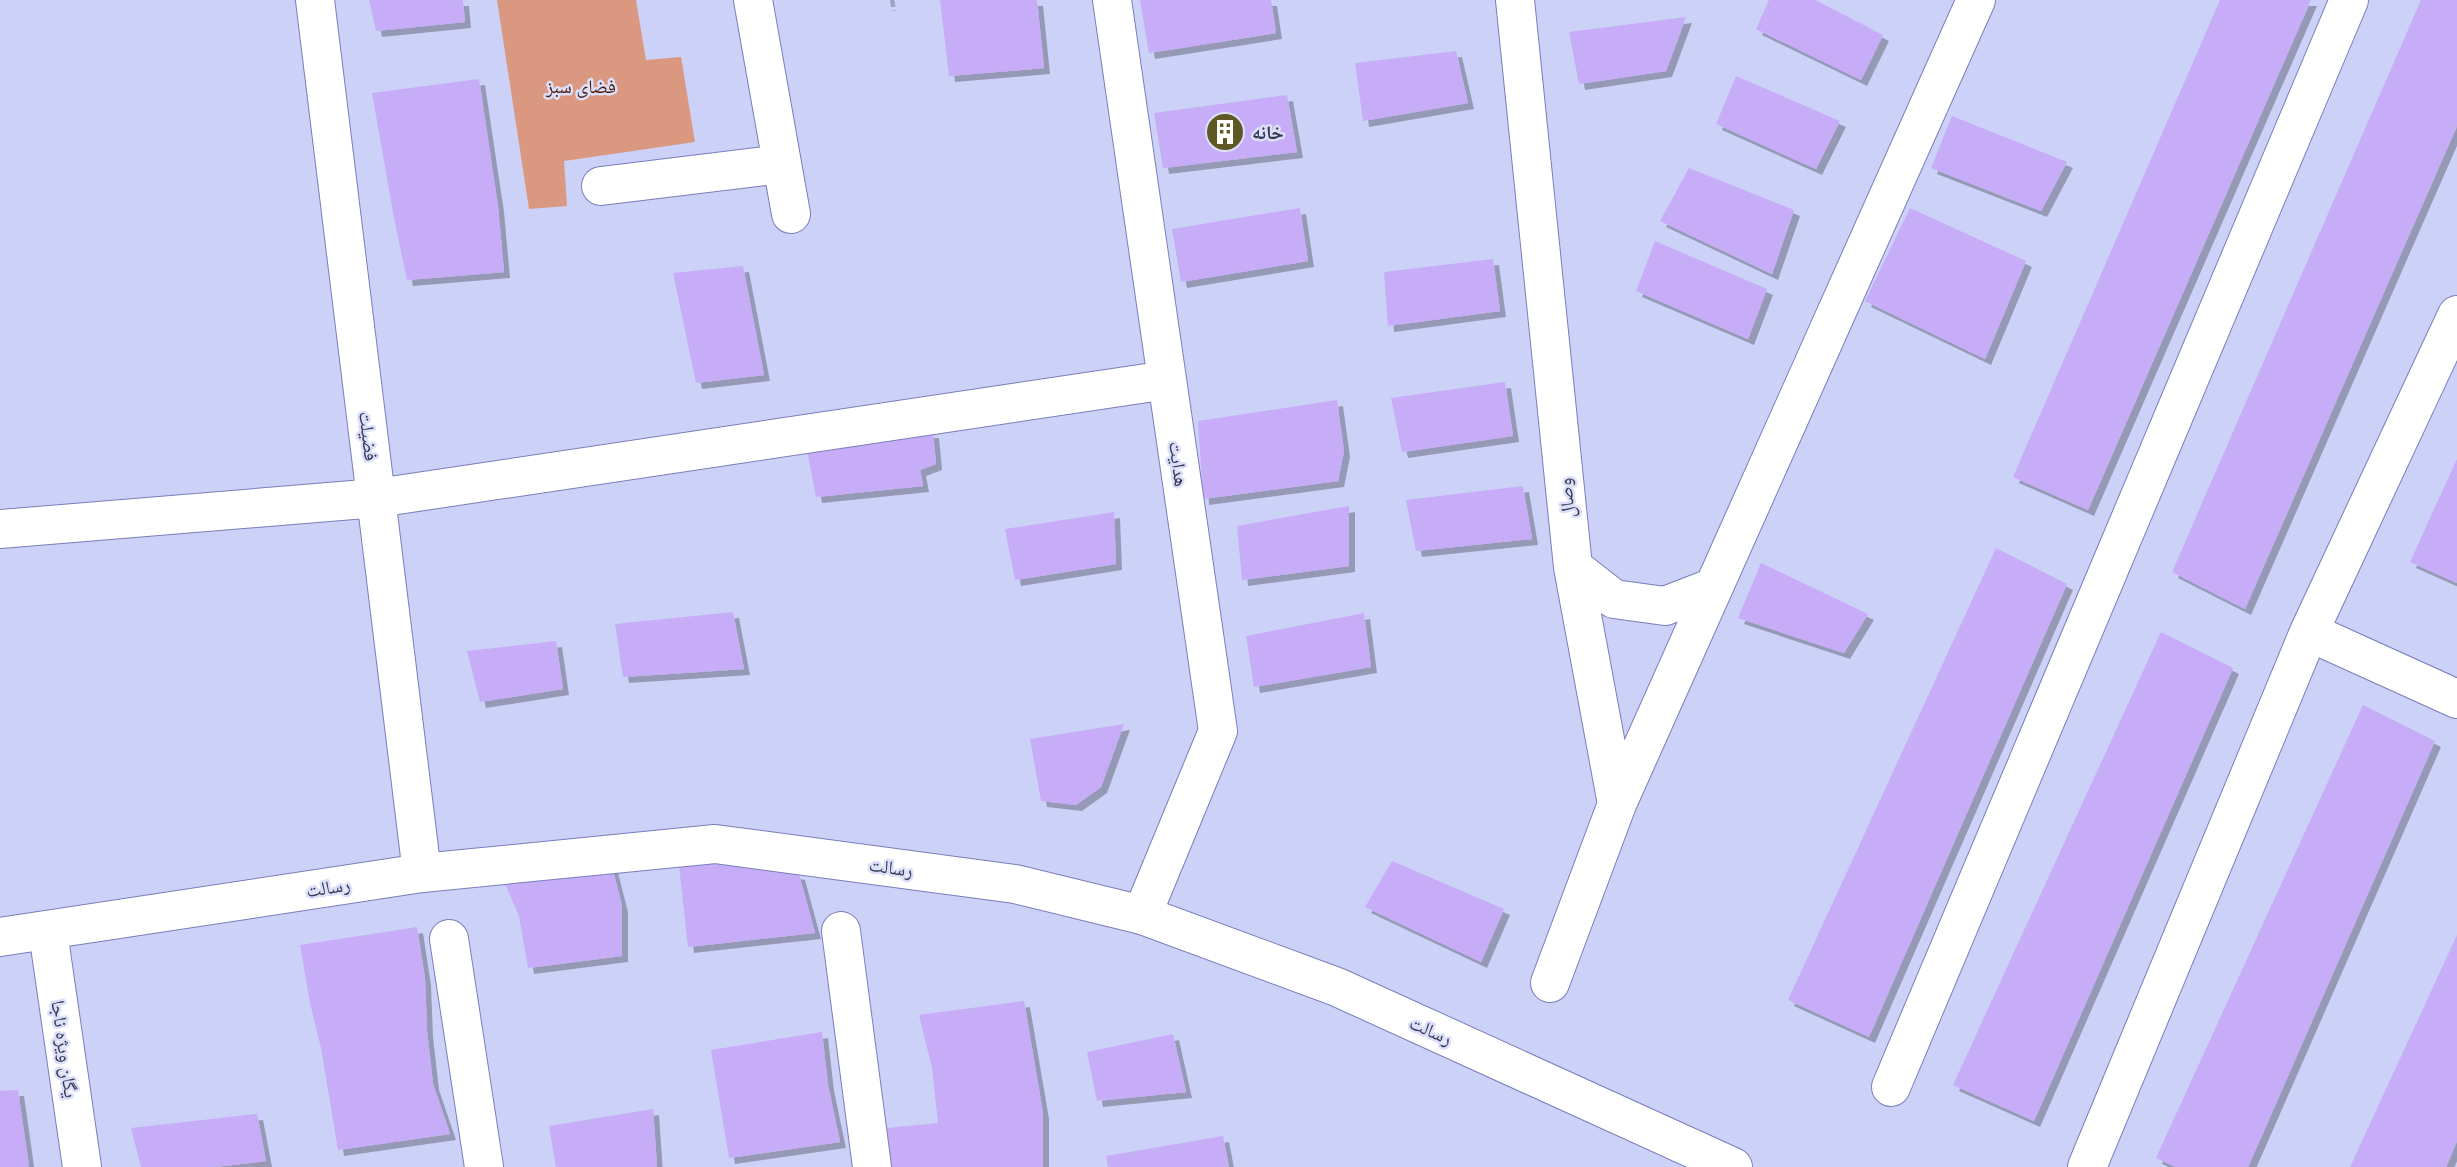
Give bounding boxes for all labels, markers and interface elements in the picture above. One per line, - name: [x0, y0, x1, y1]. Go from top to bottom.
- park label: فضای سبز: [545, 75, 616, 98]
- building icon: خانه: [1204, 111, 1246, 153]
- place label: خانه: [1252, 121, 1284, 144]
- street label: فضیلت: [354, 410, 383, 462]
- street label: هدایت: [1164, 440, 1193, 488]
- street label: وصال: [1553, 477, 1580, 519]
- street label: رسالت: [867, 853, 914, 882]
- street label: رسالت: [304, 873, 352, 902]
- street label: یگان ویژه ناجا: [46, 999, 83, 1099]
- street label: رسالت: [1406, 1011, 1456, 1050]

